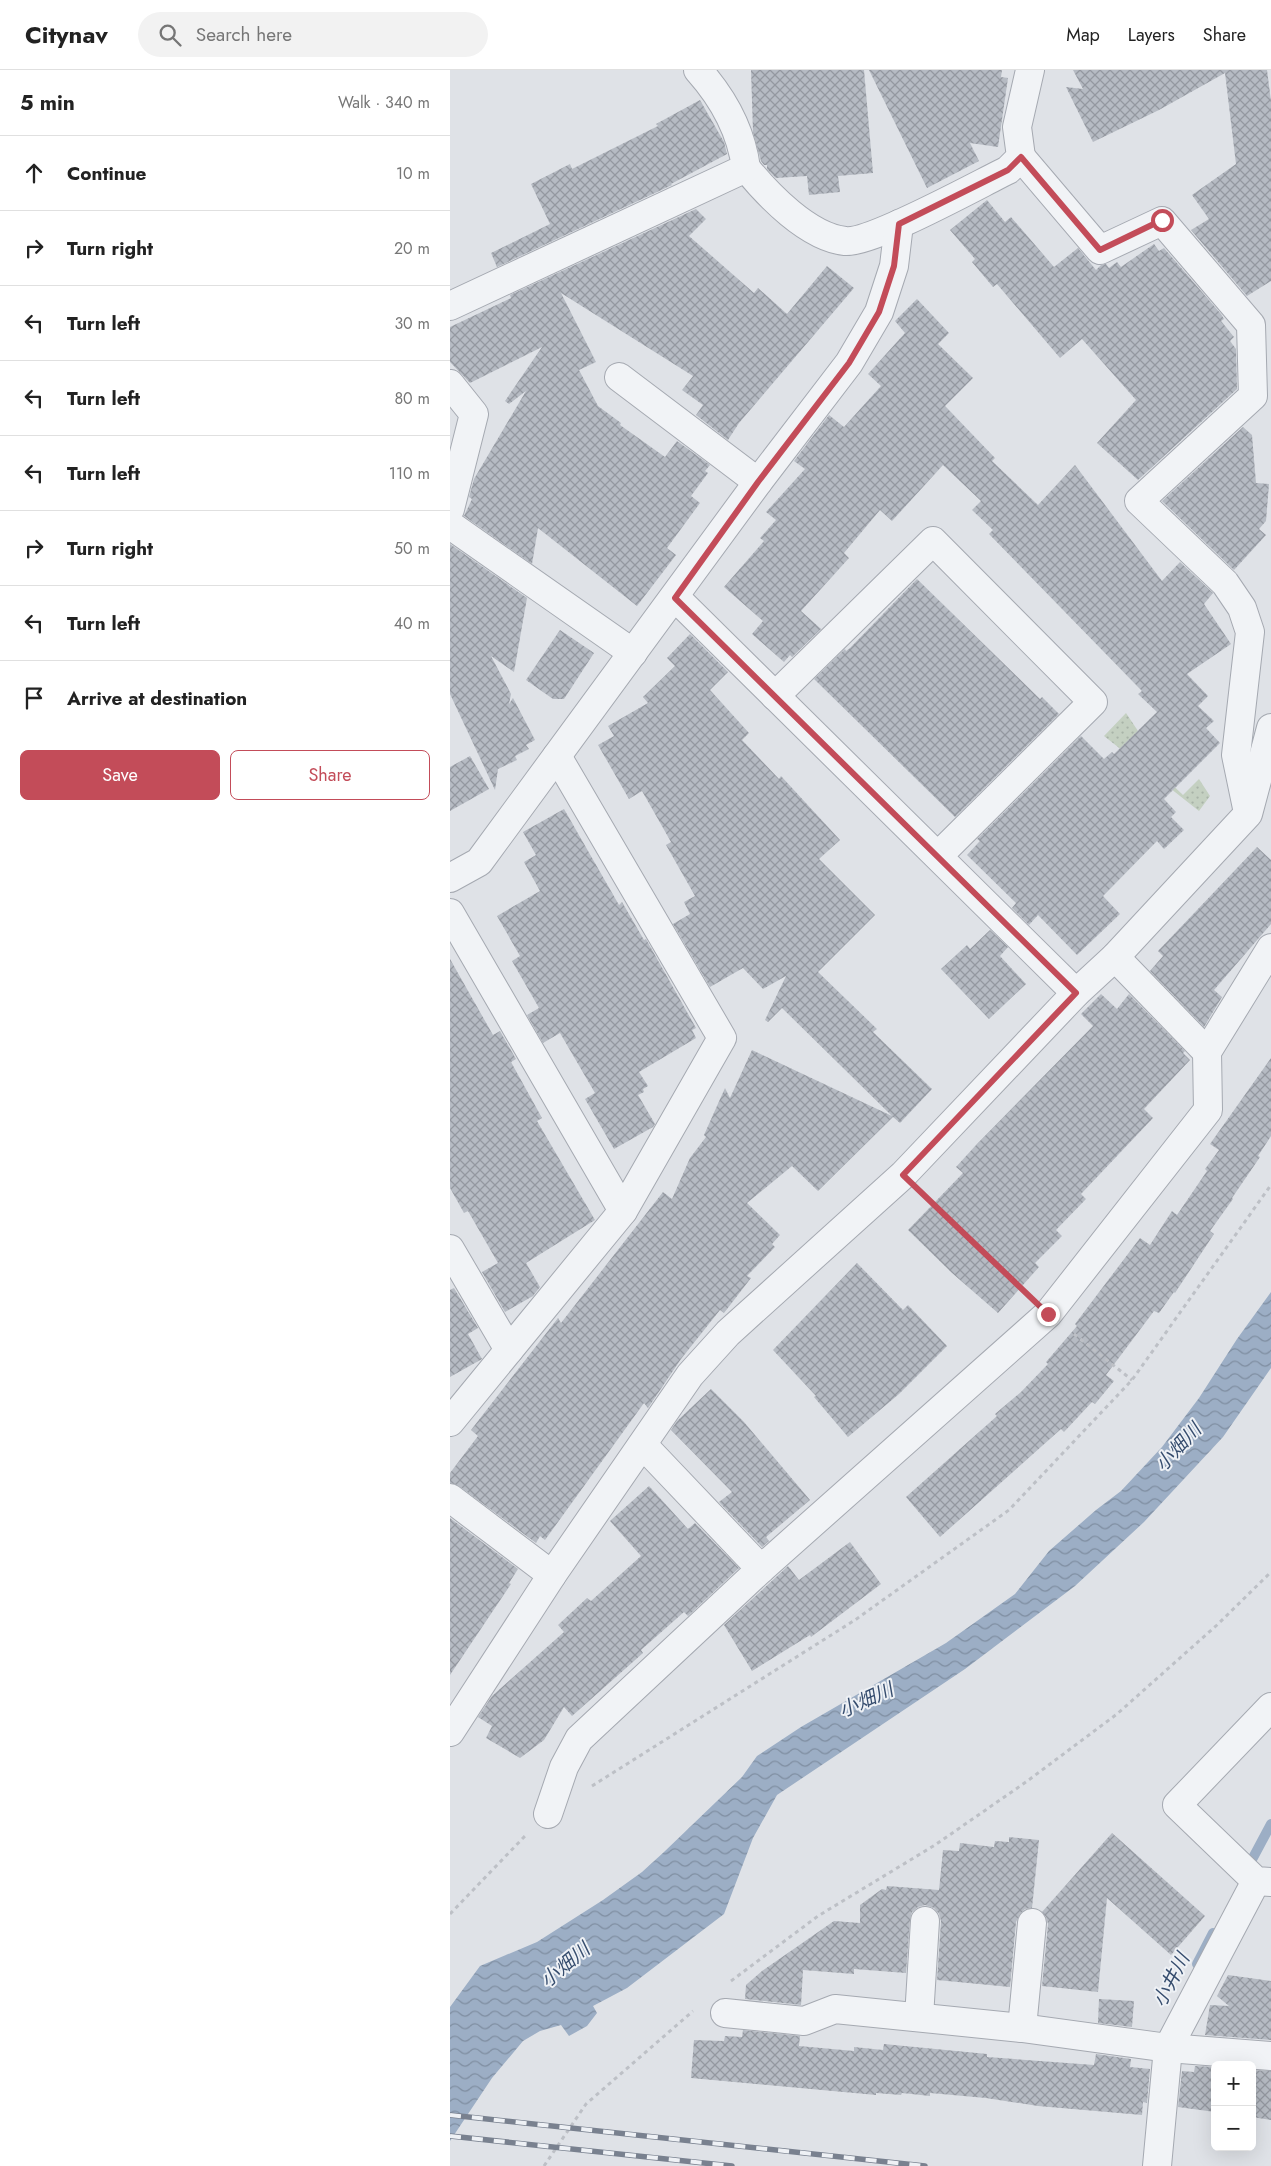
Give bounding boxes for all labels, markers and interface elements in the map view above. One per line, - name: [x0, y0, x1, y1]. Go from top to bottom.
- search box: [138, 12, 488, 57]
- text: Citynav: [25, 17, 108, 52]
- icon: search: [156, 21, 184, 49]
- text: Search here: [196, 21, 292, 48]
- text: Map: [1066, 22, 1100, 48]
- text: Layers: [1128, 22, 1175, 48]
- text: Share: [1203, 22, 1246, 48]
- text: 5 min: [20, 88, 75, 118]
- text: Walk · 340 m: [338, 91, 430, 114]
- icon: ahead: [20, 159, 48, 187]
- text: Continue: [67, 160, 146, 187]
- text: 10 m: [396, 162, 430, 185]
- route start: [1151, 209, 1174, 232]
- icon: right: [20, 234, 48, 262]
- text: Turn right: [67, 235, 153, 262]
- text: 20 m: [394, 237, 430, 260]
- icon: left: [20, 309, 48, 337]
- text: Turn left: [67, 310, 140, 337]
- text: 30 m: [394, 312, 430, 335]
- icon: left: [20, 384, 48, 412]
- text: Turn left: [67, 385, 140, 412]
- text: 80 m: [394, 387, 430, 410]
- icon: left: [20, 459, 48, 487]
- text: Turn left: [67, 460, 140, 487]
- text: 110 m: [389, 462, 430, 485]
- icon: right: [20, 534, 48, 562]
- text: Turn right: [67, 535, 153, 562]
- text: 50 m: [394, 537, 430, 560]
- icon: left: [20, 609, 48, 637]
- text: Turn left: [67, 610, 140, 637]
- text: 40 m: [394, 612, 430, 635]
- icon: arrive: [20, 684, 48, 712]
- text: Arrive at destination: [67, 685, 247, 712]
- button: Save: [20, 750, 220, 800]
- button: Share: [230, 750, 430, 800]
- route end: [1037, 1303, 1060, 1326]
- water label: 小畑川: [1149, 1415, 1209, 1477]
- water label: 小畑川: [834, 1675, 899, 1724]
- water label: 小畑川: [534, 1935, 597, 1994]
- water label: 小井川: [1146, 1947, 1197, 2012]
- map controls: [1211, 2061, 1256, 2151]
- button: +: [1211, 2061, 1256, 2106]
- button: −: [1211, 2106, 1256, 2151]

